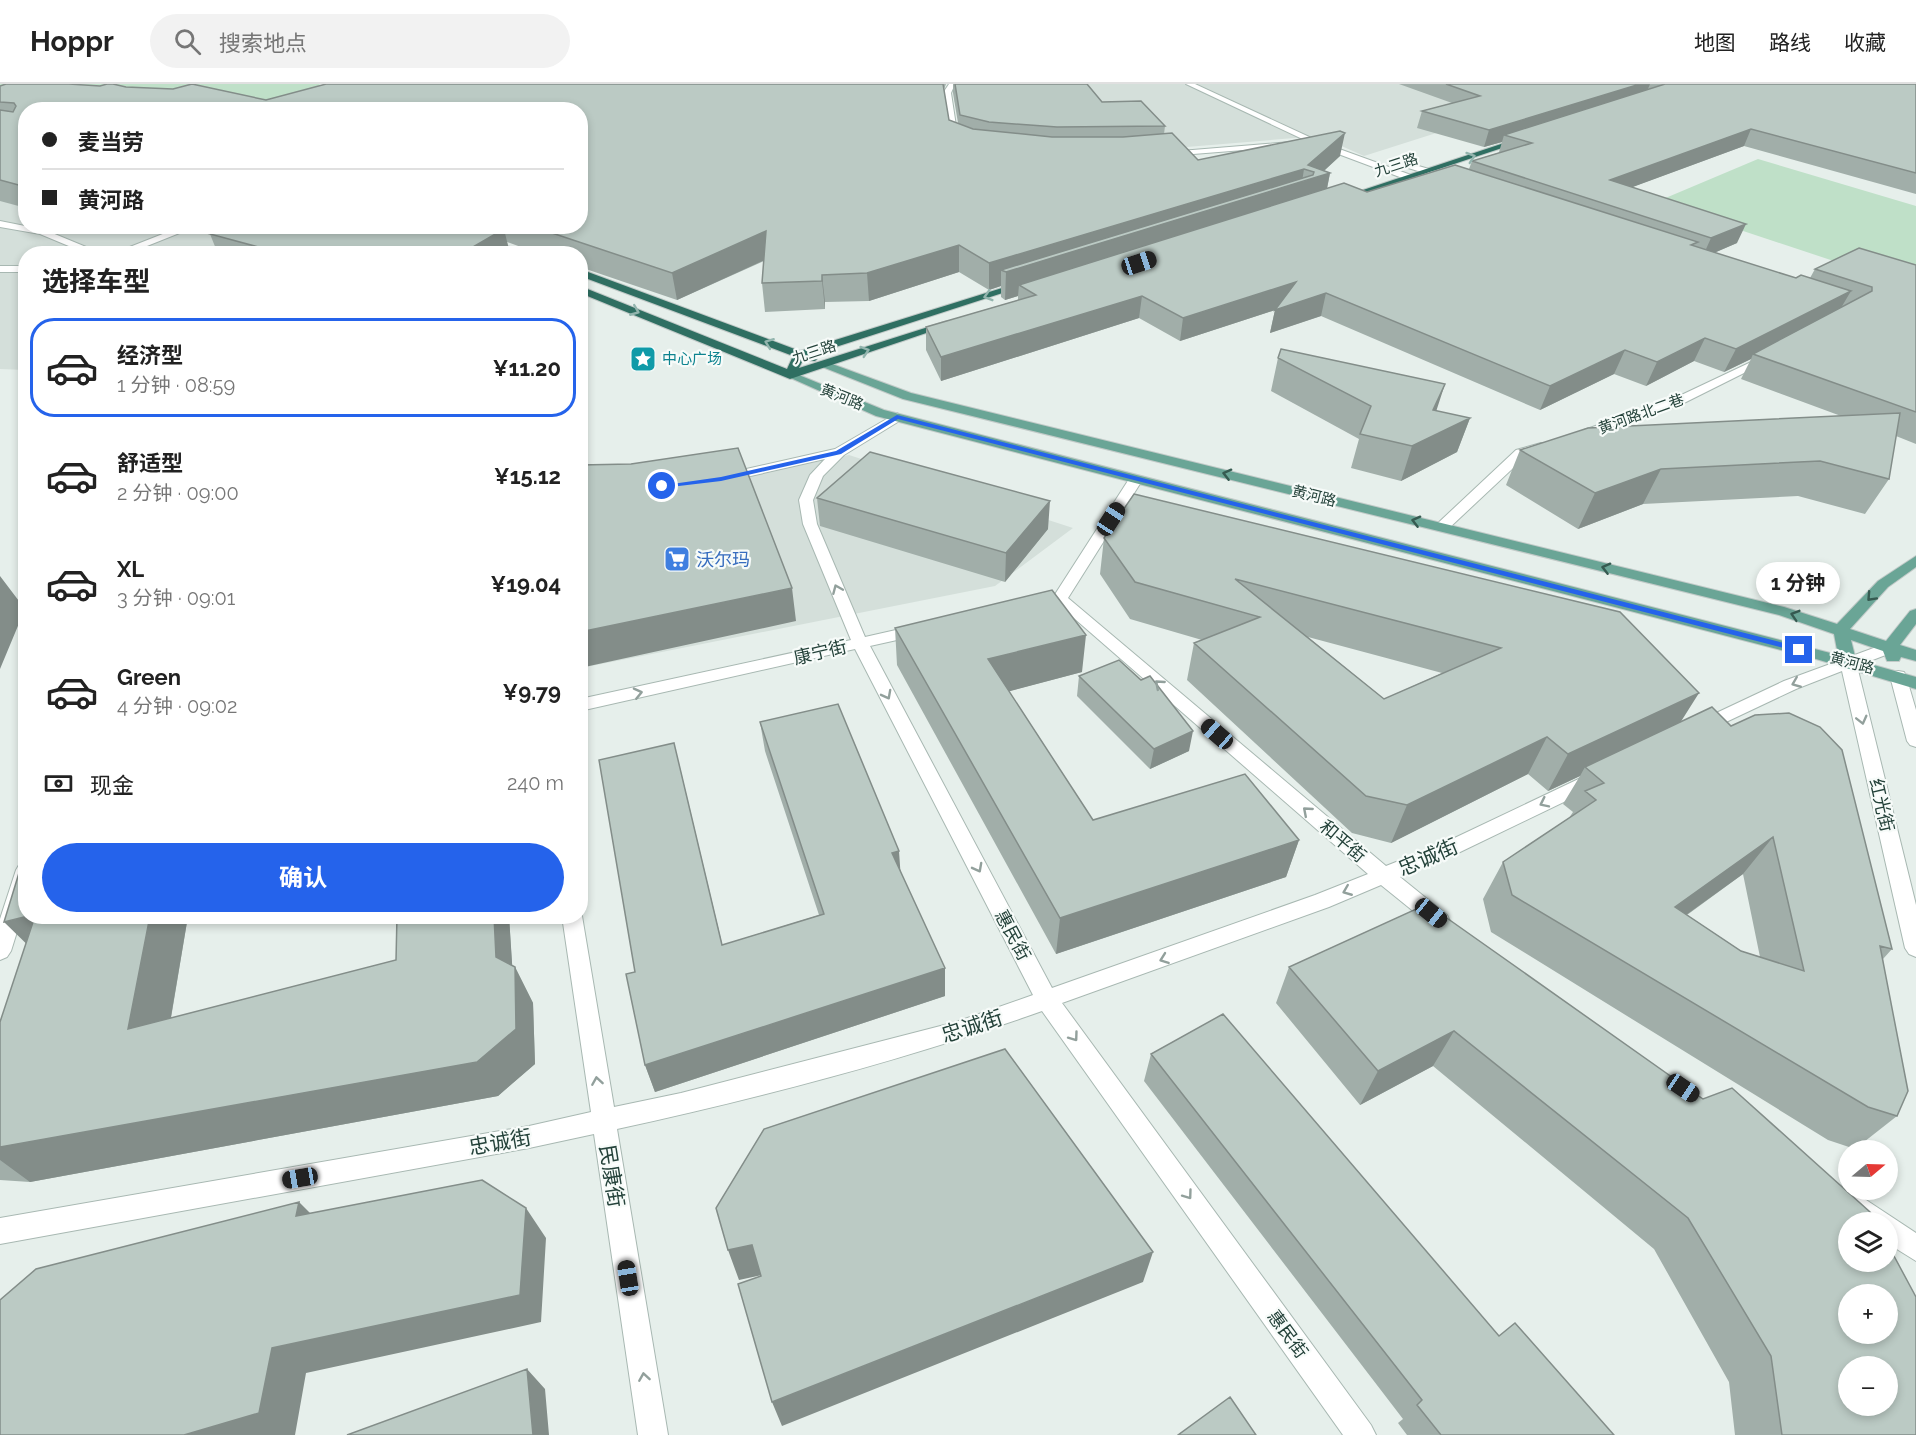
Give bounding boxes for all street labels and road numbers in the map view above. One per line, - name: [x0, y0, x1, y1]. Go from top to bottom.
- street label: 九三路: [1372, 149, 1420, 181]
- street label: 九三路: [790, 336, 838, 368]
- street label: 黄河路: [818, 380, 866, 414]
- street label: 黄河路北二巷: [1596, 390, 1686, 438]
- street label: 黄河路: [1290, 482, 1338, 510]
- street label: 康宁街: [791, 636, 849, 668]
- street label: 黄河路: [1828, 648, 1876, 678]
- street label: 红光街: [1866, 776, 1898, 834]
- street label: 和平街: [1316, 816, 1370, 866]
- street label: 忠诚街: [1394, 833, 1462, 881]
- street label: 惠民街: [991, 906, 1035, 964]
- street label: 忠诚街: [938, 1004, 1006, 1048]
- street label: 忠诚街: [467, 1124, 533, 1160]
- street label: 民康街: [595, 1143, 629, 1209]
- street label: 惠民街: [1264, 1306, 1312, 1362]

